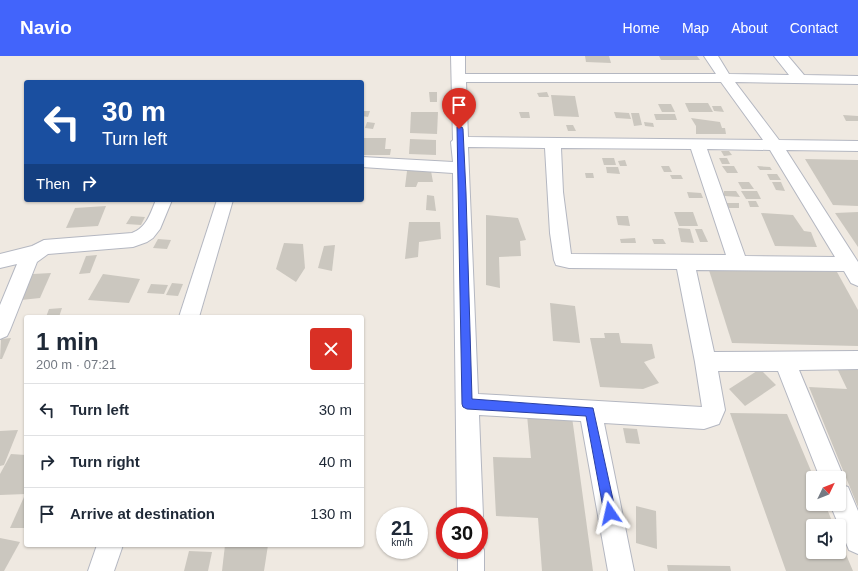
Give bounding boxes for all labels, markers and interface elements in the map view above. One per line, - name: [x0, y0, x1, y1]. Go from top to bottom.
- text: Navio: [20, 17, 72, 38]
- text: Home: [623, 20, 660, 36]
- text: Map: [682, 20, 709, 36]
- text: About: [731, 20, 768, 36]
- text: Contact: [790, 20, 838, 36]
- pin: [442, 88, 476, 129]
- icon: arrive: [448, 94, 470, 116]
- icon: left: [36, 96, 88, 148]
- text: 30 m: [102, 96, 166, 127]
- text: Turn left: [102, 129, 167, 149]
- icon: right: [78, 172, 100, 194]
- text: Then: [36, 175, 70, 192]
- text: 1 min: [36, 328, 99, 355]
- button: close: [310, 328, 352, 370]
- text: 200 m · 07:21: [36, 357, 116, 372]
- icon: left: [36, 399, 58, 421]
- text: Turn left: [70, 401, 129, 418]
- text: 30 m: [319, 401, 352, 418]
- icon: right: [36, 451, 58, 473]
- text: Turn right: [70, 453, 140, 470]
- text: 40 m: [319, 453, 352, 470]
- north arrow: [806, 471, 846, 511]
- map controls: [806, 471, 846, 559]
- position arrow: [589, 492, 631, 534]
- icon: arrive: [36, 503, 58, 525]
- text: Arrive at destination: [70, 505, 215, 522]
- text: 130 m: [310, 505, 352, 522]
- speed limit sign: 30: [436, 507, 488, 559]
- text: 21: [391, 517, 413, 539]
- button: sound: [806, 519, 846, 559]
- text: km/h: [391, 537, 413, 548]

